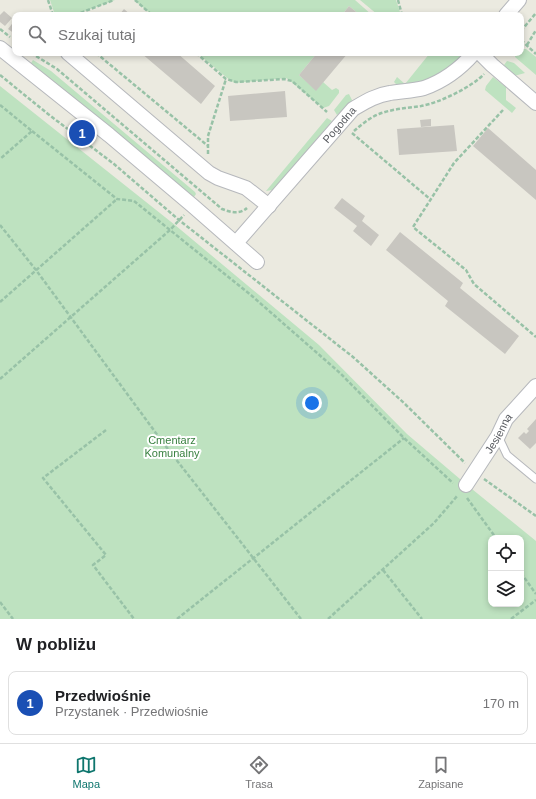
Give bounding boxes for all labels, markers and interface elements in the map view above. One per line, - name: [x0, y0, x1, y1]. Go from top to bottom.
- search box: [12, 12, 524, 56]
- icon: search: [26, 23, 48, 45]
- text: Szukaj tutaj: [58, 26, 136, 43]
- street label: Pogodna: [320, 104, 359, 145]
- pin: 1: [69, 118, 95, 148]
- your location: [302, 393, 322, 413]
- street label: Jesienna: [482, 410, 515, 456]
- park label: Cmentarz Komunalny: [144, 434, 200, 459]
- map controls: [488, 535, 524, 607]
- button: locate: [488, 535, 524, 571]
- button: layers: [488, 571, 524, 607]
- text: W pobliżu: [16, 635, 96, 654]
- text: Przedwiośnie: [55, 687, 151, 704]
- text: 1: [26, 696, 34, 711]
- text: 170 m: [483, 696, 519, 711]
- text: Przystanek · Przedwiośnie: [55, 704, 208, 719]
- tab: Mapa: [73, 754, 100, 790]
- tab: Trasa: [245, 754, 273, 790]
- tab: Zapisane: [418, 754, 463, 790]

